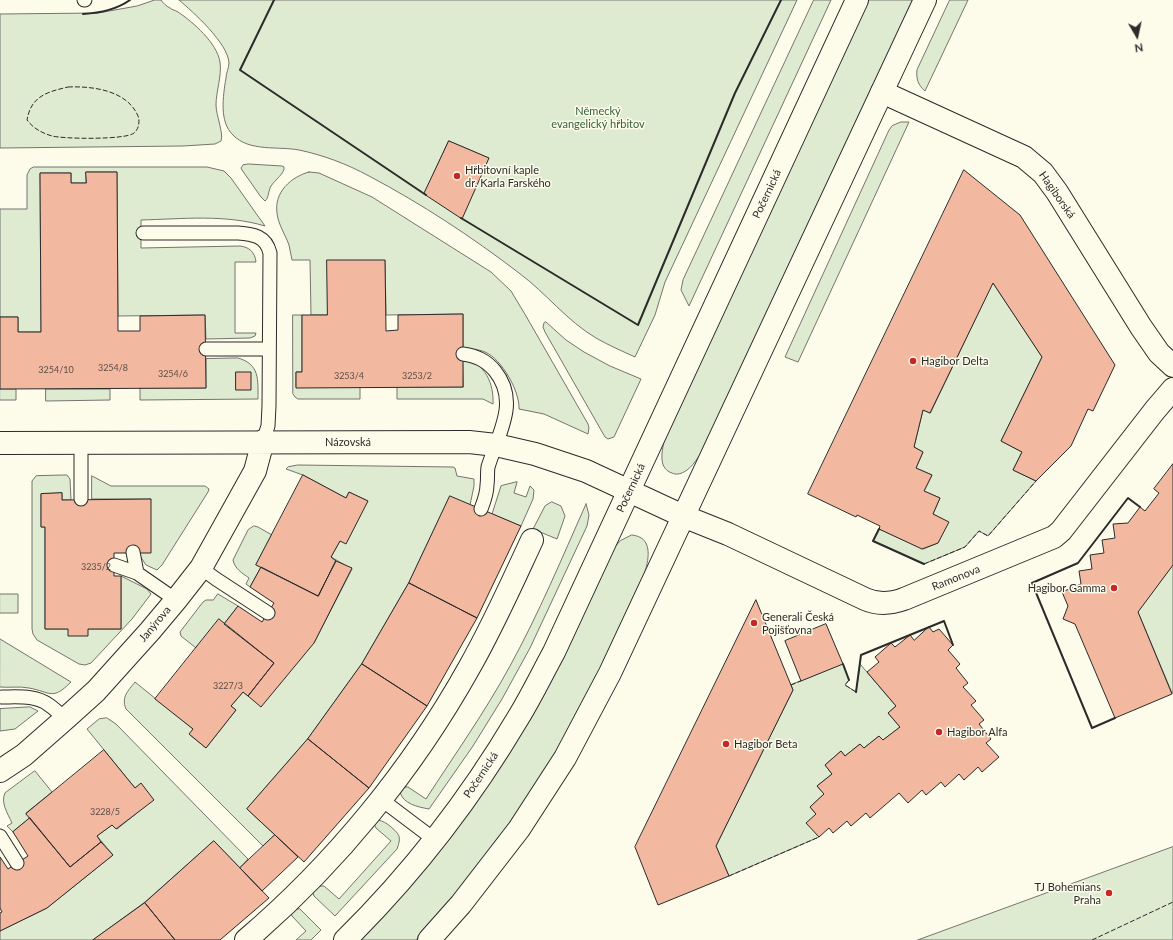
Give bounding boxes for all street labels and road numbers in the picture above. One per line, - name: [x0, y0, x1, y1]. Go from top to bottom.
- street label: Počernická: [750, 167, 784, 221]
- street label: Hagiborská: [1036, 169, 1078, 221]
- street label: Názovská: [325, 435, 371, 449]
- street label: Počernická: [614, 461, 648, 515]
- street label: Ramonova: [930, 562, 982, 594]
- street label: Janýrova: [136, 603, 174, 645]
- street label: Počernická: [461, 750, 501, 800]

